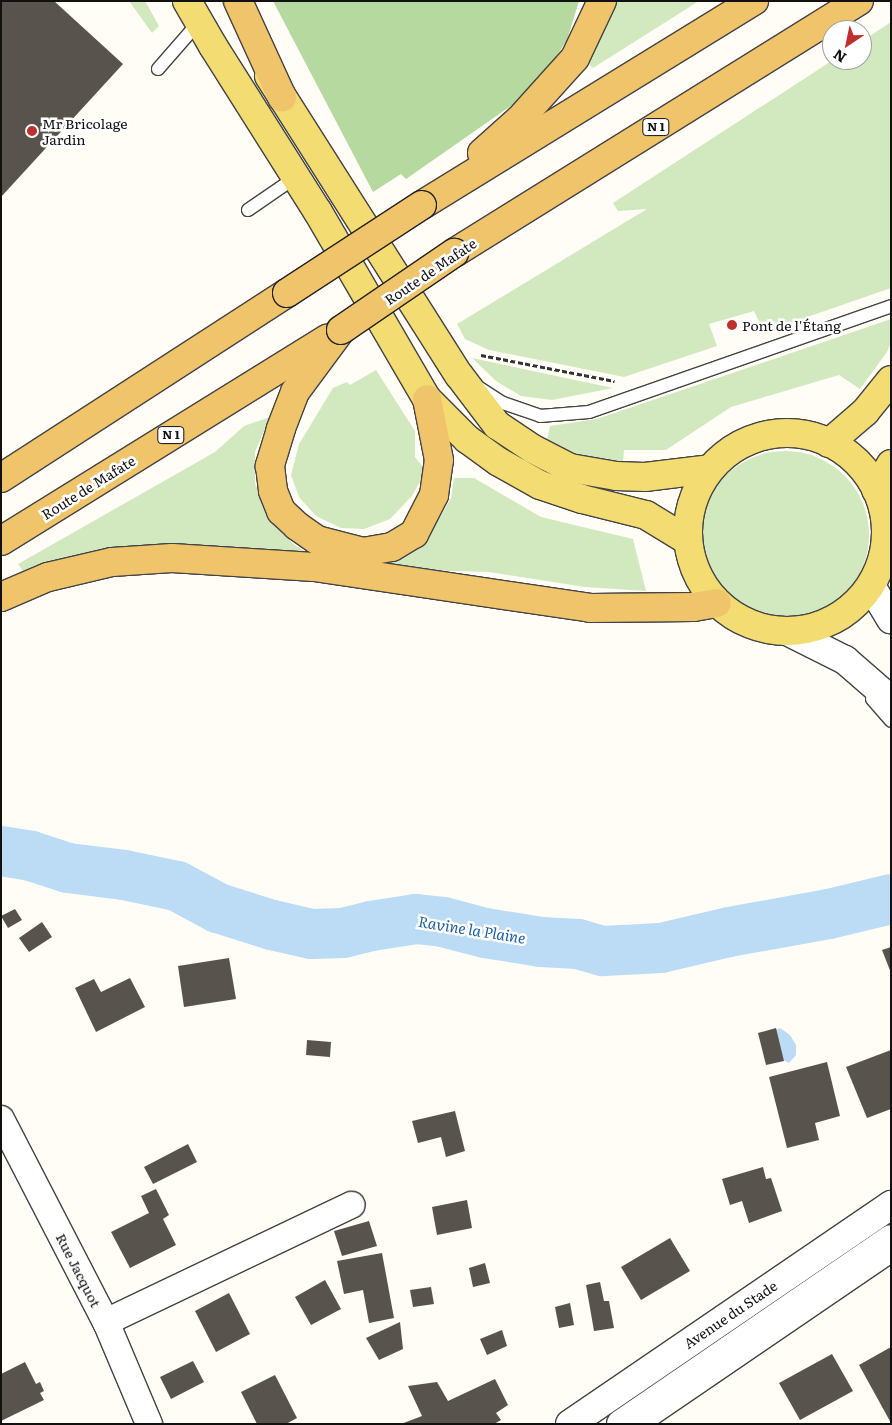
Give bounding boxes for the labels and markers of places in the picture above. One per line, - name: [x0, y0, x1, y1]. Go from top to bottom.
- place label: Mr Bricolage Jardin: [42, 115, 128, 148]
- marker: Mr Bricolage Jardin: [26, 125, 38, 137]
- place label: Pont de l'Étang: [742, 317, 841, 333]
- marker: Pont de l'Étang: [726, 319, 738, 331]

